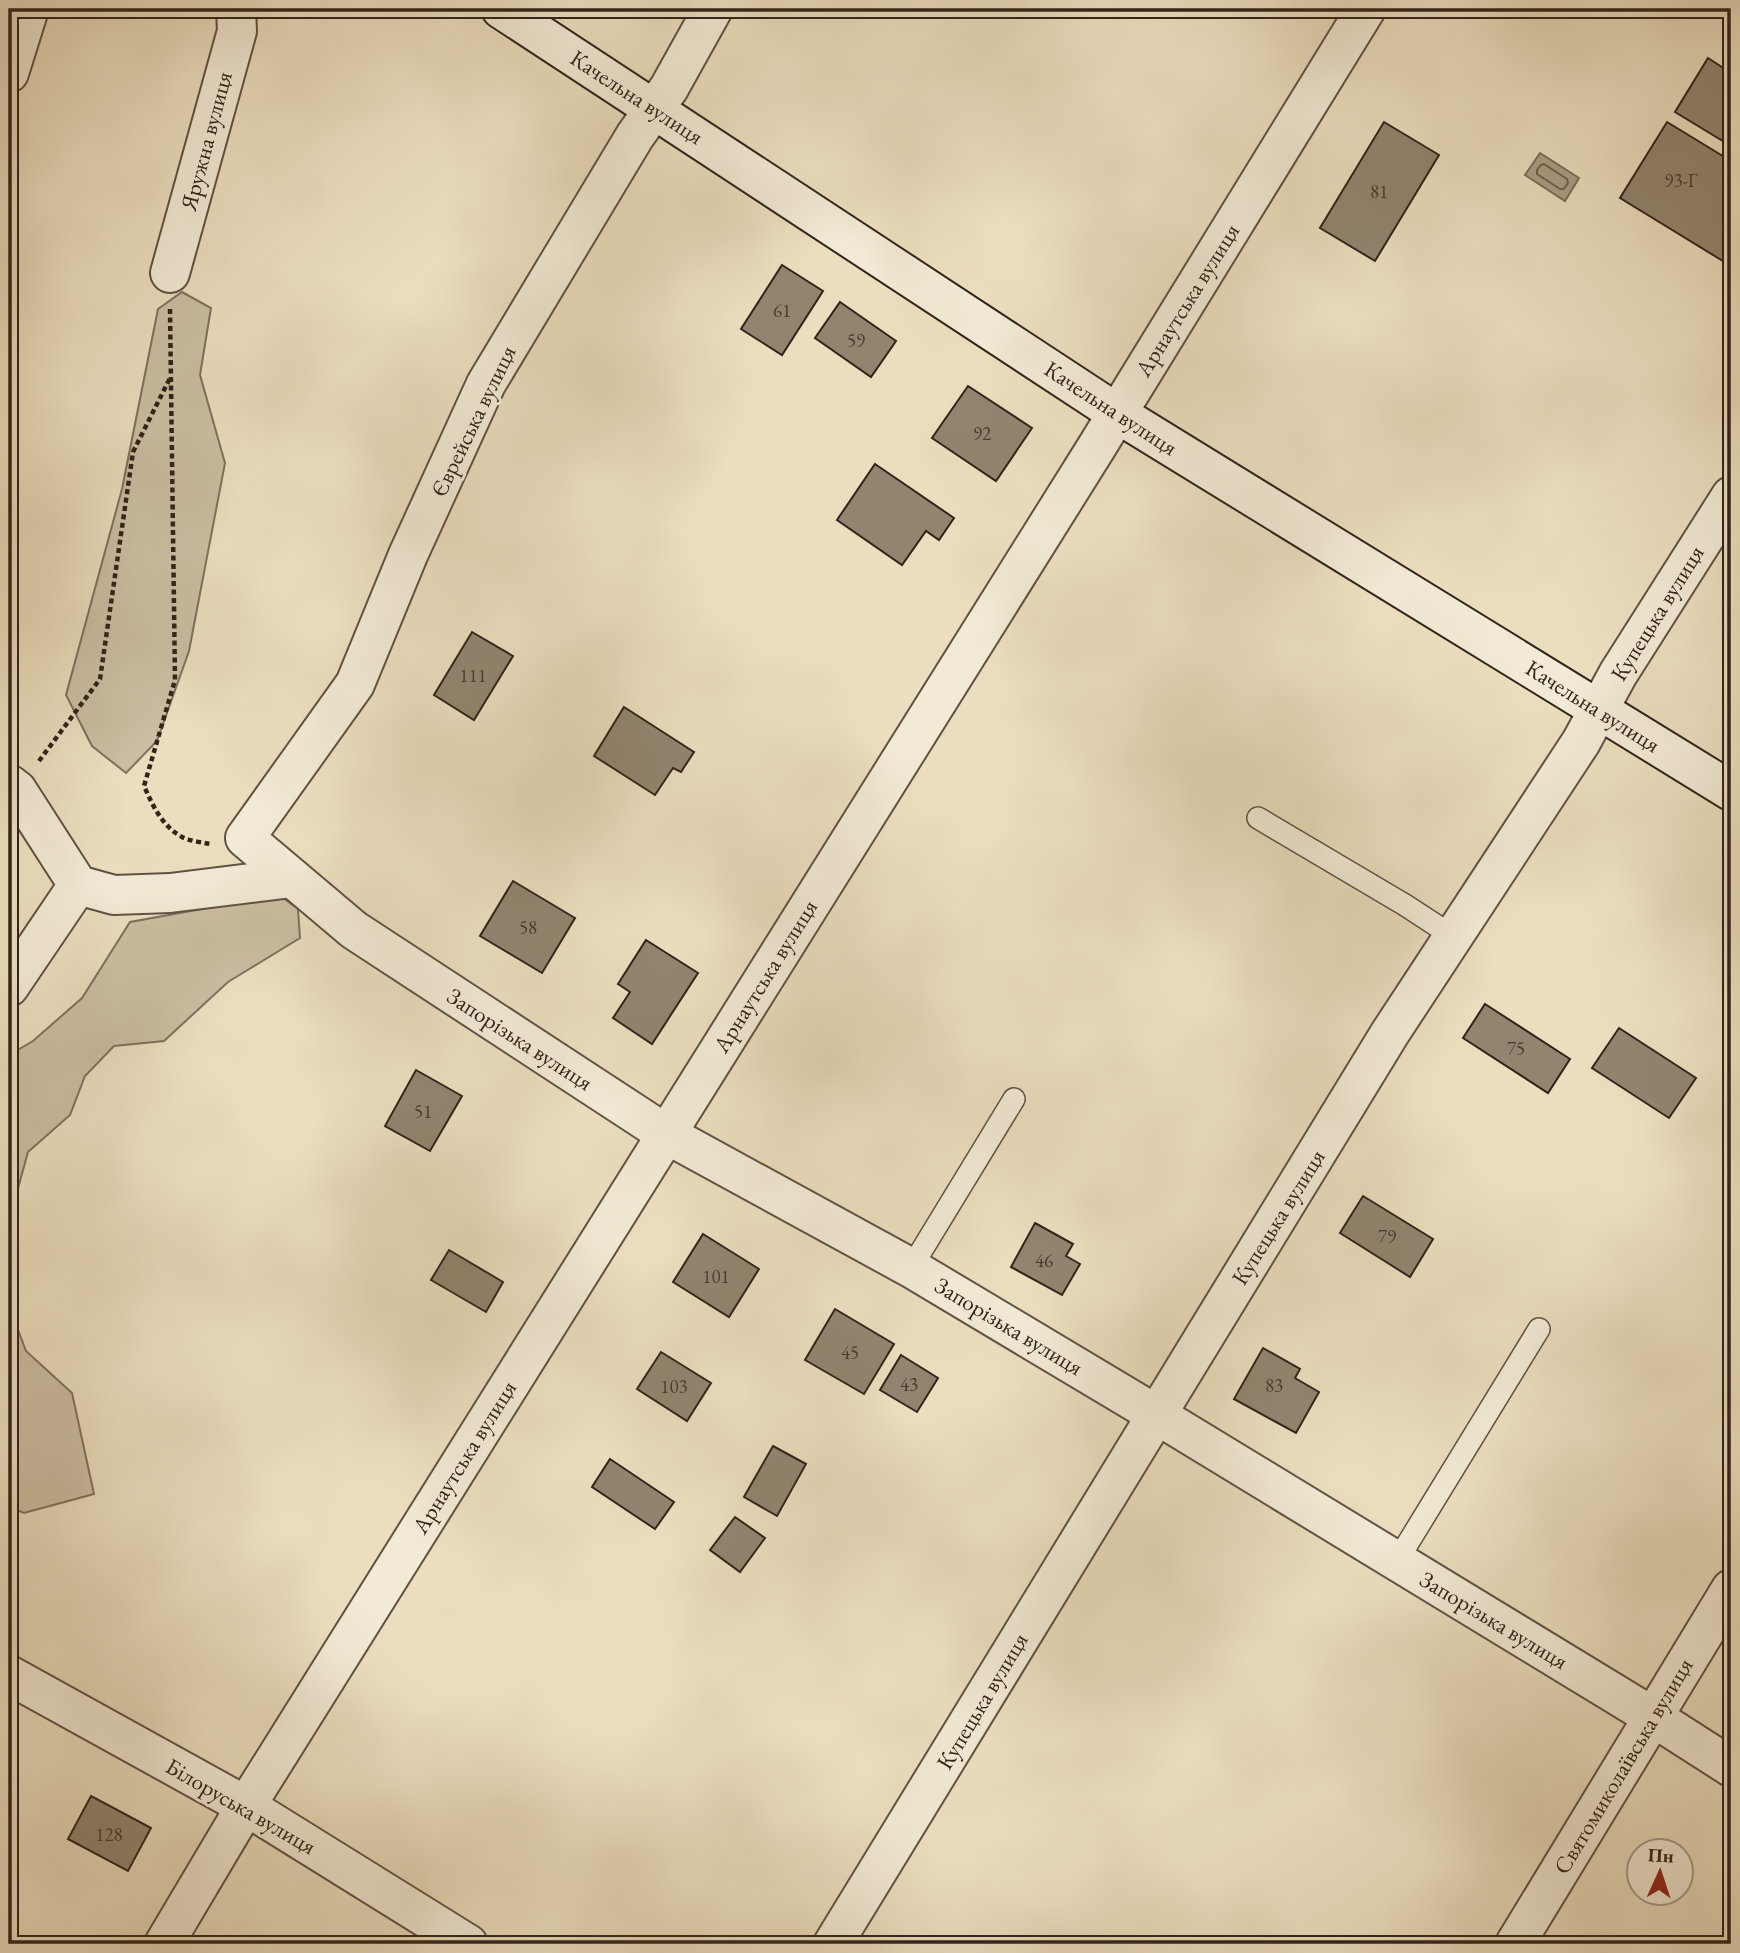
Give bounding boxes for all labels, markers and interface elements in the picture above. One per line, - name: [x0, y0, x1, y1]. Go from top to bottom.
- street label: Качельна вулиця: [565, 43, 709, 151]
- street label: Яружна вулиця: [173, 68, 239, 215]
- house number: 93-Г: [1664, 168, 1698, 193]
- house number: 81: [1370, 179, 1388, 204]
- street label: Арнаутська вулиця: [1127, 218, 1246, 383]
- house number: 61: [773, 298, 791, 323]
- house number: 59: [847, 328, 865, 353]
- street label: Єврейська вулиця: [423, 341, 523, 501]
- street label: Качельна вулиця: [1039, 354, 1183, 462]
- house number: 92: [973, 421, 991, 446]
- street label: Купецька вулиця: [1603, 540, 1711, 686]
- street label: Качельна вулиця: [1520, 653, 1666, 759]
- house number: 111: [459, 663, 487, 688]
- street label: Арнаутська вулиця: [705, 894, 824, 1059]
- house number: 58: [519, 915, 537, 940]
- street label: Запорізька вулиця: [441, 981, 599, 1097]
- house number: 75: [1507, 1036, 1525, 1061]
- house number: 51: [414, 1099, 432, 1124]
- street label: Купецька вулиця: [1224, 1144, 1332, 1290]
- house number: 79: [1378, 1224, 1396, 1249]
- house number: 46: [1035, 1248, 1053, 1273]
- house number: 101: [702, 1264, 730, 1289]
- street label: Запорізька вулиця: [929, 1270, 1089, 1382]
- house number: 45: [841, 1340, 859, 1365]
- house number: 43: [900, 1372, 918, 1397]
- house number: 83: [1265, 1373, 1283, 1398]
- house number: 103: [660, 1374, 688, 1399]
- street label: Арнаутська вулиця: [404, 1375, 523, 1540]
- street label: Запорізька вулиця: [1414, 1564, 1574, 1676]
- street label: Купецька вулиця: [929, 1627, 1035, 1775]
- street label: Святомиколаївська вулиця: [1547, 1652, 1699, 1880]
- street label: Білоруська вулиця: [160, 1751, 322, 1861]
- house number: 128: [95, 1822, 123, 1847]
- north arrow: [1624, 1838, 1694, 1908]
- text: Пн: [1647, 1842, 1675, 1869]

